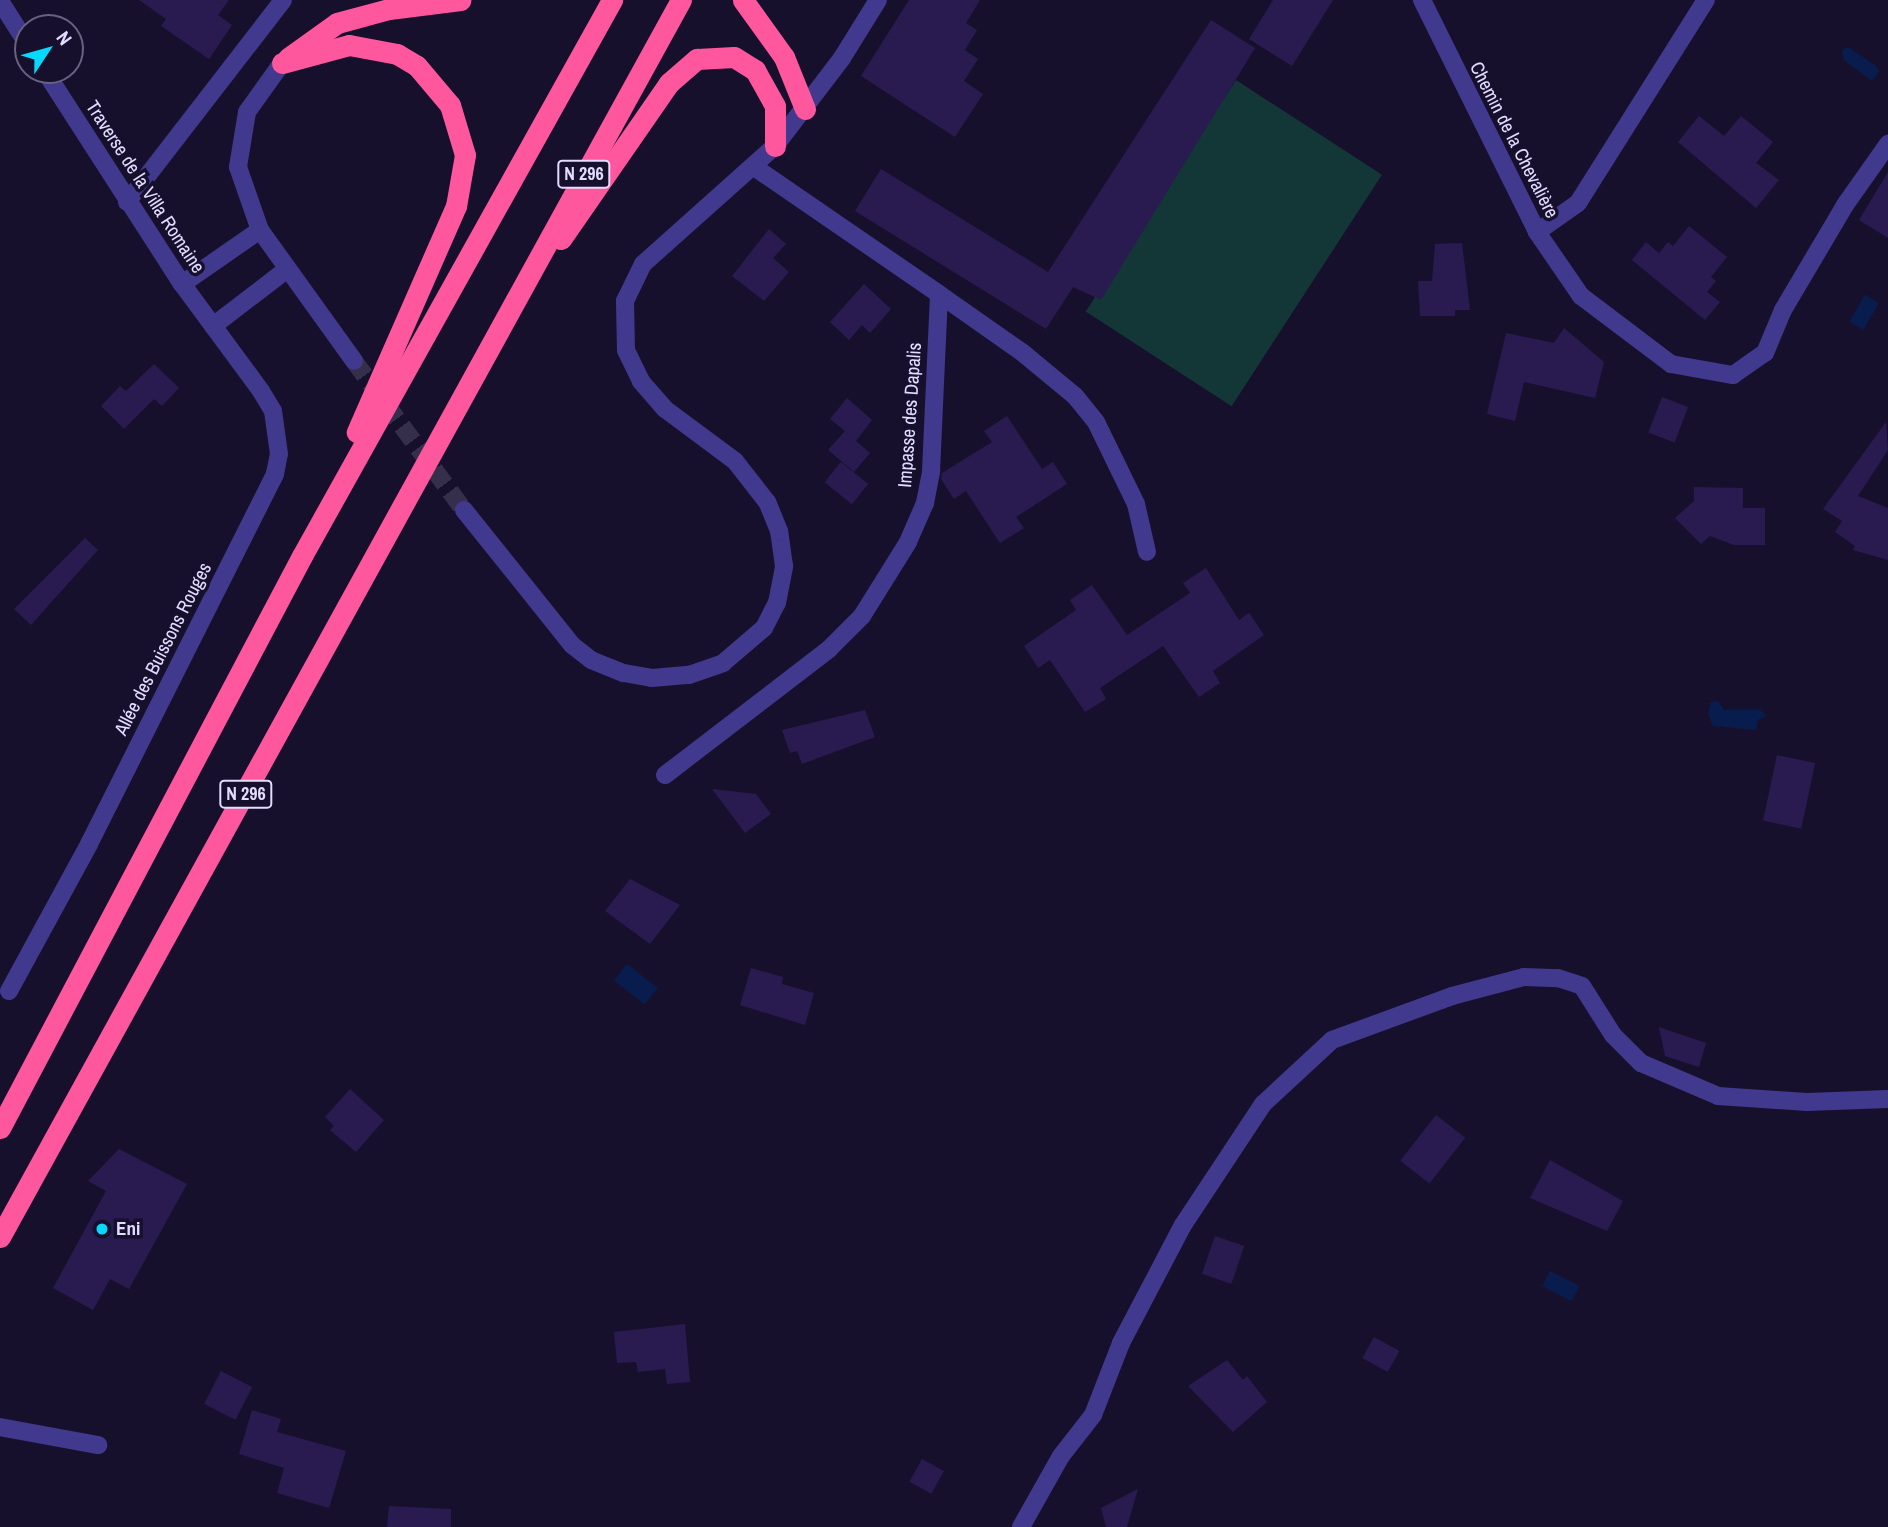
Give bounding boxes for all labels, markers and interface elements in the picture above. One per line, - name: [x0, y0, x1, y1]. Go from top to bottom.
- north arrow: [14, 14, 84, 84]
- text: N: [51, 26, 78, 50]
- street label: Chemin de la Chevalière: [1465, 58, 1563, 222]
- street label: Traverse de la Villa Romaine: [81, 97, 209, 277]
- road number: N 296: [556, 160, 612, 188]
- street label: Impasse des Dapalis: [894, 342, 926, 488]
- street label: Allée des Buissons Rouges: [110, 559, 216, 739]
- road number: N 296: [218, 780, 274, 808]
- place label: Eni: [116, 1218, 140, 1240]
- marker: Eni: [94, 1221, 110, 1237]

